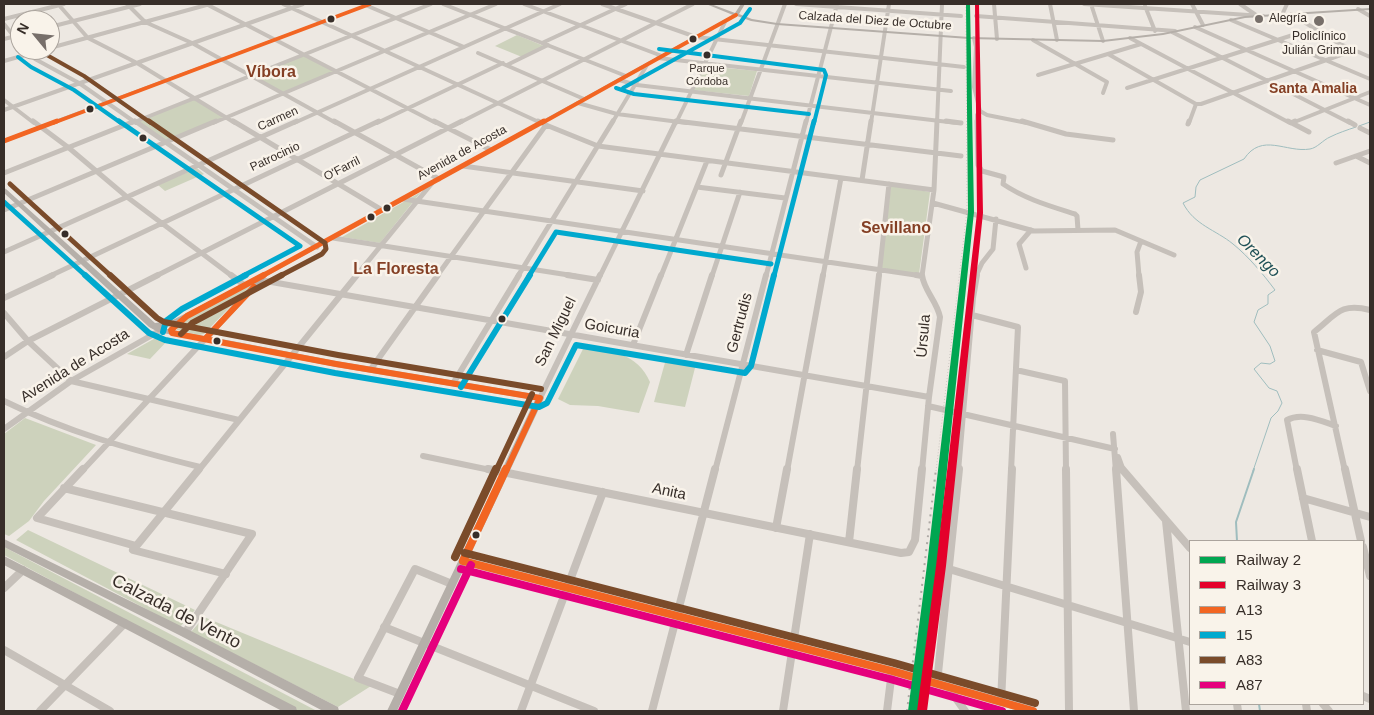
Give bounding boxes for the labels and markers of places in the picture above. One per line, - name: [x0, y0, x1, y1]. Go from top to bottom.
- place label: Alegría: [1269, 12, 1307, 26]
- marker: Alegría: [1253, 13, 1265, 25]
- unlabelled marker: [326, 14, 336, 24]
- marker: Policlínico Julián Grimau: [1312, 14, 1326, 28]
- place label: Policlínico Julián Grimau: [1282, 30, 1356, 58]
- unlabelled marker: [688, 34, 698, 44]
- marker: Parque Córdoba: [702, 50, 712, 60]
- place label: Parque Córdoba: [686, 62, 728, 88]
- unlabelled marker: [85, 104, 95, 114]
- unlabelled marker: [138, 133, 148, 143]
- unlabelled marker: [382, 203, 392, 213]
- unlabelled marker: [366, 212, 376, 222]
- unlabelled marker: [60, 229, 70, 239]
- unlabelled marker: [497, 314, 507, 324]
- unlabelled marker: [212, 336, 222, 346]
- unlabelled marker: [471, 530, 481, 540]

